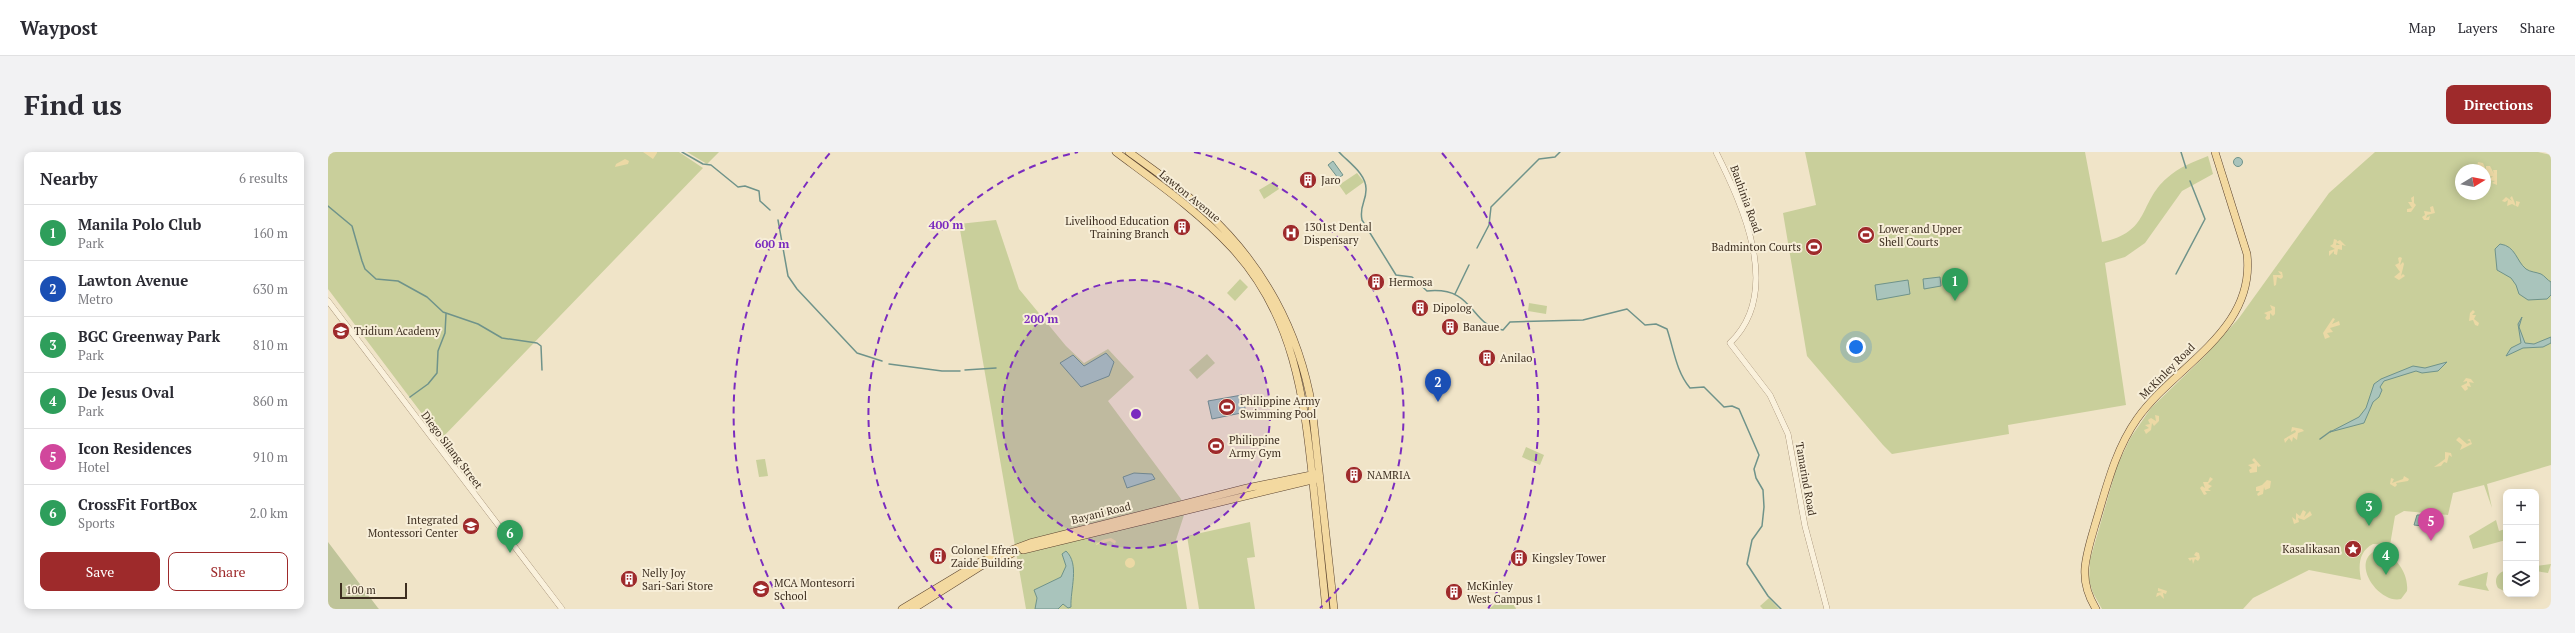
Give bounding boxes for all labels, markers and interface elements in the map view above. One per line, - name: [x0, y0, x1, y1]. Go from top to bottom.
- text: Waypost: [20, 15, 98, 40]
- text: Map: [2409, 18, 2436, 37]
- text: Layers: [2458, 18, 2498, 37]
- text: Share: [2520, 18, 2555, 37]
- button: Directions: [2446, 85, 2551, 124]
- text: Find us: [24, 86, 122, 123]
- street label: Bauhinia Road: [1727, 163, 1765, 235]
- north arrow: [2455, 164, 2491, 200]
- text: Nearby: [40, 167, 98, 190]
- street label: Lawton Avenue: [1157, 167, 1224, 225]
- text: 6 results: [239, 169, 288, 187]
- building icon: Jaro: [1298, 170, 1318, 190]
- place label: Jaro: [1321, 173, 1341, 187]
- text: Manila Polo Club: [78, 214, 201, 234]
- place label: Livelihood Education Training Branch: [1065, 214, 1170, 241]
- text: 400 m: [929, 217, 963, 232]
- building icon: Livelihood Education Training Branch: [1172, 217, 1192, 237]
- place label: 1301st Dental Dispensary: [1304, 220, 1372, 247]
- place label: Lower and Upper Shell Courts: [1879, 222, 1963, 249]
- hospital icon: 1301st Dental Dispensary: [1281, 223, 1301, 243]
- text: 1: [49, 224, 57, 242]
- text: 160 m: [253, 224, 288, 242]
- sports icon: Lower and Upper Shell Courts: [1856, 225, 1876, 245]
- text: Park: [78, 234, 104, 252]
- text: 600 m: [755, 236, 789, 251]
- sports icon: Badminton Courts: [1804, 237, 1824, 257]
- place label: Badminton Courts: [1712, 240, 1801, 254]
- pin: 1: [1942, 268, 1968, 301]
- text: Lawton Avenue: [78, 270, 188, 290]
- building icon: Hermosa: [1366, 272, 1386, 292]
- place label: Hermosa: [1389, 275, 1433, 289]
- text: 2: [49, 280, 57, 298]
- text: 630 m: [253, 280, 288, 298]
- text: Metro: [78, 290, 113, 308]
- building icon: Dipolog: [1410, 298, 1430, 318]
- place label: Dipolog: [1433, 301, 1472, 315]
- text: 200 m: [1024, 311, 1058, 326]
- building icon: Banaue: [1440, 317, 1460, 337]
- place label: Banaue: [1463, 320, 1500, 334]
- school or university icon: Tridium Academy: [331, 321, 351, 341]
- place label: Tridium Academy: [354, 324, 441, 338]
- text: BGC Greenway Park: [78, 326, 220, 346]
- text: 3: [49, 336, 57, 354]
- text: 810 m: [253, 336, 288, 354]
- your location: [1846, 337, 1866, 357]
- street label: McKinley Road: [2136, 340, 2198, 402]
- text: Park: [78, 346, 104, 364]
- building icon: Anilao: [1477, 348, 1497, 368]
- place label: Anilao: [1500, 351, 1532, 365]
- pin: 2: [1425, 369, 1451, 402]
- text: De Jesus Oval: [78, 382, 174, 402]
- text: 4: [49, 392, 57, 410]
- text: 860 m: [253, 392, 288, 410]
- place label: Philippine Army Swimming Pool: [1240, 394, 1320, 421]
- sports icon: Philippine Army Swimming Pool: [1217, 397, 1237, 417]
- text: Park: [78, 402, 104, 420]
- centre of rings: [1129, 407, 1143, 421]
- street label: Diego Silang Street: [418, 408, 486, 492]
- place label: Philippine Army Gym: [1229, 433, 1282, 460]
- sports icon: Philippine Army Gym: [1206, 436, 1226, 456]
- text: Icon Residences: [78, 438, 192, 458]
- street label: Tamarind Road: [1793, 441, 1819, 517]
- text: 5: [49, 448, 57, 466]
- text: 910 m: [253, 448, 288, 466]
- text: Hotel: [78, 458, 110, 476]
- building icon: NAMRIA: [1344, 465, 1364, 485]
- place label: NAMRIA: [1367, 468, 1411, 482]
- map controls: [2503, 489, 2539, 597]
- button: +: [2503, 489, 2539, 525]
- pin: 3: [2356, 493, 2382, 526]
- text: CrossFit FortBox: [78, 494, 197, 514]
- street label: Bayani Road: [1070, 499, 1132, 527]
- text: 6: [49, 504, 57, 522]
- text: 2.0 km: [249, 504, 288, 522]
- pin: 5: [2418, 508, 2444, 541]
- place label: Integrated Montessori Center: [368, 513, 459, 540]
- text: Sports: [78, 514, 115, 532]
- school or university icon: Integrated Montessori Center: [461, 516, 481, 536]
- pin: 6: [497, 520, 523, 553]
- button: −: [2503, 525, 2539, 561]
- place icon: Kasalikasan: [2343, 539, 2363, 559]
- place label: Kasalikasan: [2282, 542, 2340, 556]
- pin: 4: [2373, 542, 2399, 575]
- place label: Colonel Efren Zaide Building: [951, 543, 1023, 570]
- building icon: Colonel Efren Zaide Building: [928, 546, 948, 566]
- building icon: Kingsley Tower: [1509, 548, 1529, 568]
- place label: Kingsley Tower: [1532, 551, 1607, 565]
- button: Save: [40, 552, 160, 591]
- button: Share: [168, 552, 288, 591]
- button: layers: [2503, 561, 2539, 597]
- place label: Nelly Joy Sari-Sari Store: [642, 566, 714, 593]
- building icon: Nelly Joy Sari-Sari Store: [619, 569, 639, 589]
- place label: MCA Montesorri School: [774, 576, 855, 603]
- school or university icon: MCA Montesorri School: [751, 579, 771, 599]
- place label: McKinley West Campus 1: [1467, 579, 1542, 606]
- scale bar: [340, 581, 407, 600]
- building icon: McKinley West Campus 1: [1444, 582, 1464, 602]
- text: 100 m: [346, 583, 376, 597]

